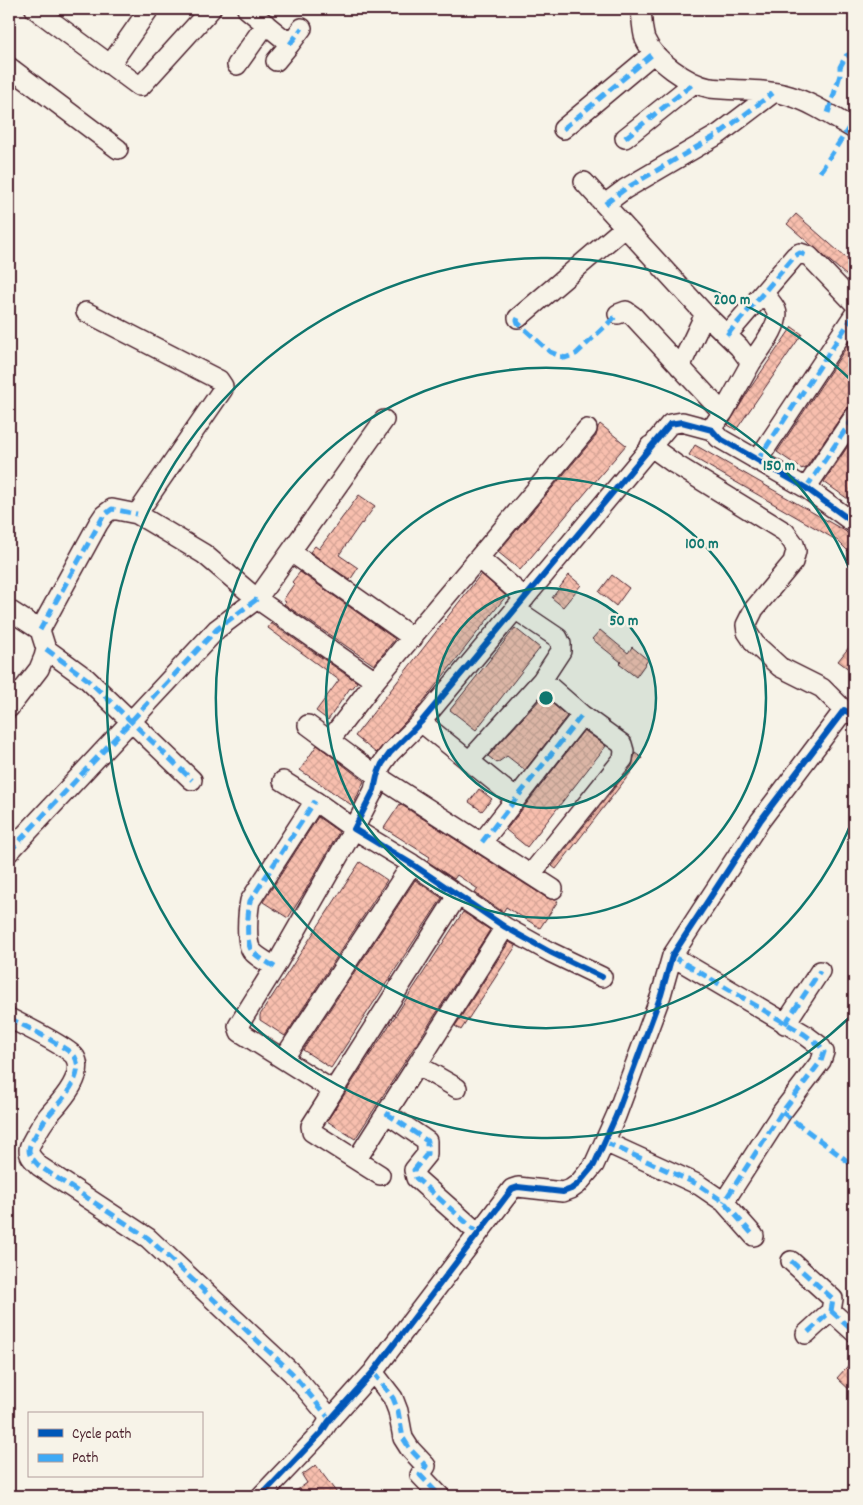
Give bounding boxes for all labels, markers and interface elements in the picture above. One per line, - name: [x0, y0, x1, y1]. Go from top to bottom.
- text: 200 m: [714, 290, 750, 312]
- text: 150 m: [763, 456, 795, 478]
- text: 100 m: [685, 534, 719, 556]
- text: 50 m: [610, 611, 638, 633]
- centre of rings: [537, 689, 555, 707]
- legend: [28, 1412, 202, 1478]
- text: Cycle path: [72, 1424, 132, 1446]
- text: Path: [72, 1448, 98, 1470]

